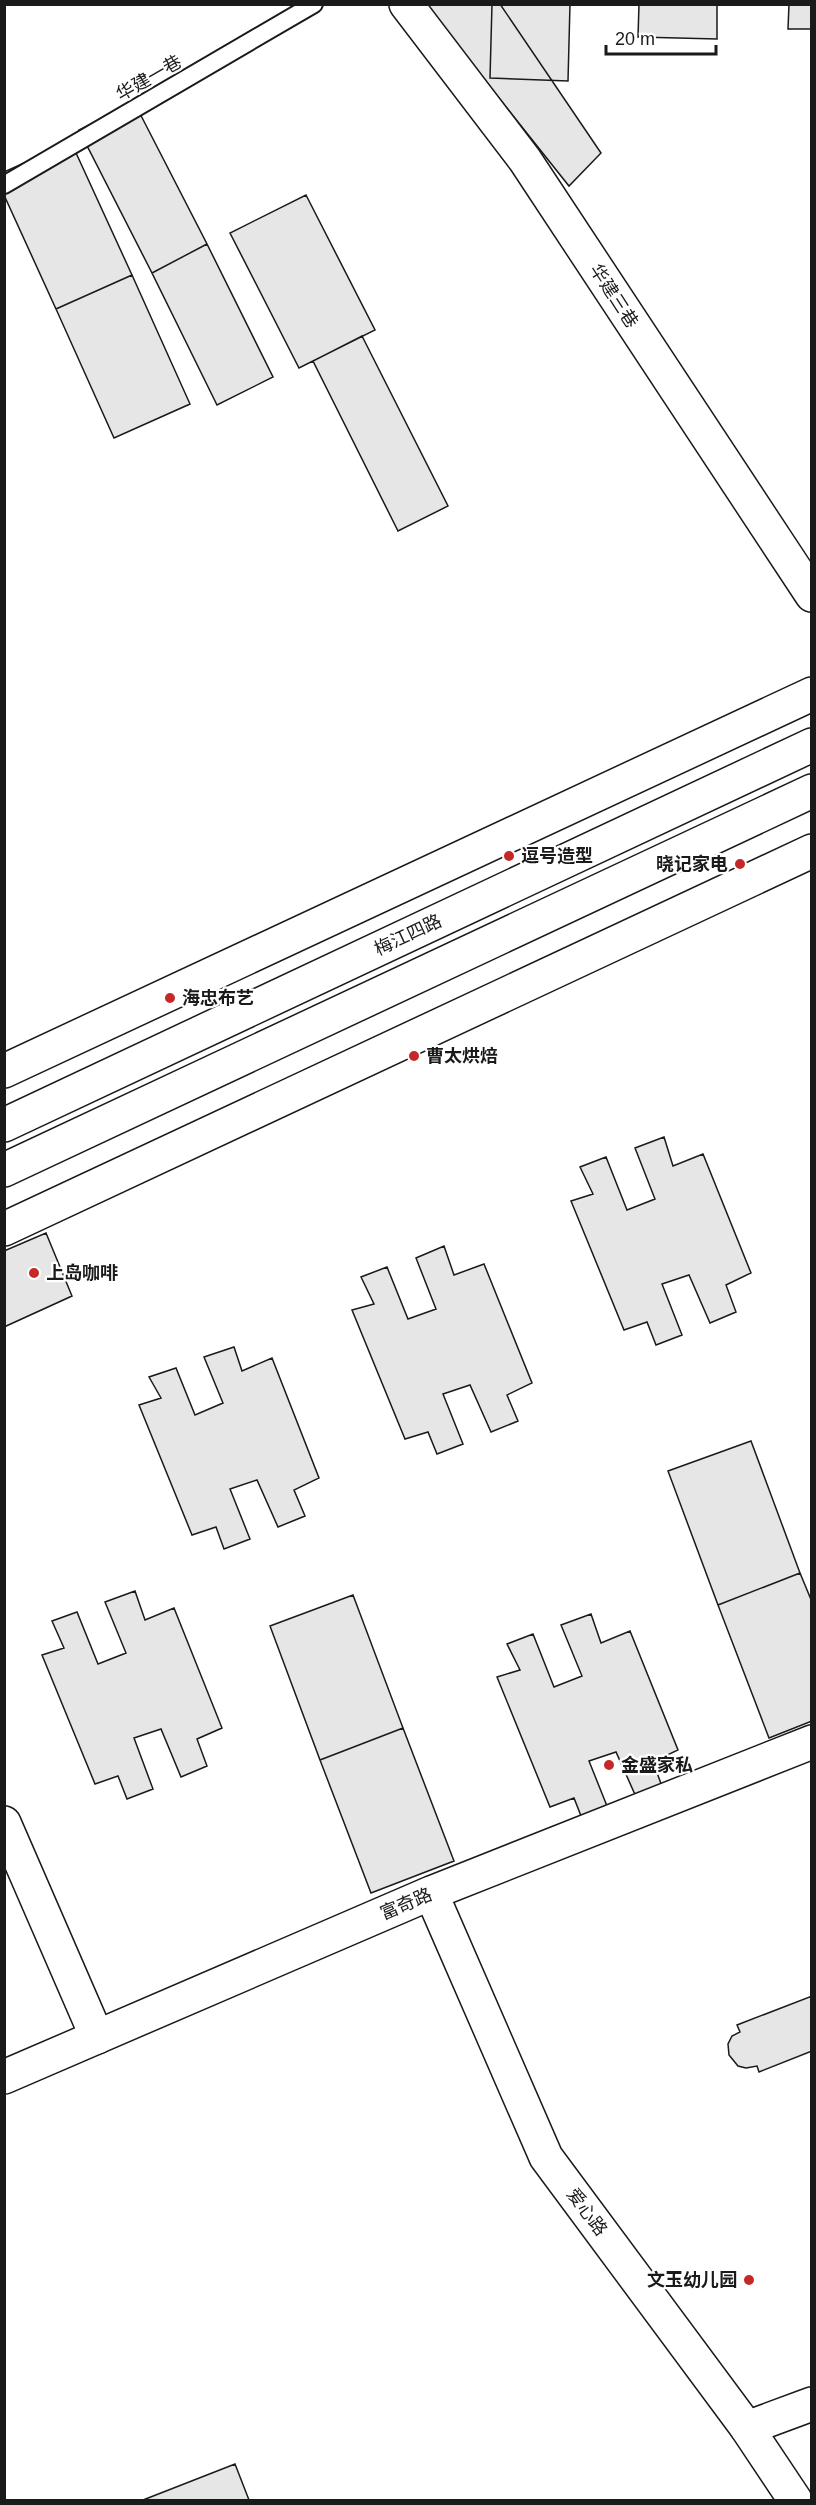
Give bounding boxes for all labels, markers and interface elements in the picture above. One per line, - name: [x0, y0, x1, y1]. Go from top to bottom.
- scale bar: [606, 18, 716, 56]
- text: 20 m: [615, 29, 655, 49]
- street label: 华建一巷: [113, 51, 185, 105]
- street label: 华建三巷: [586, 260, 642, 332]
- place label: 逗号造型: [521, 846, 593, 866]
- marker: 逗号造型: [502, 849, 516, 863]
- place label: 晓记家电: [656, 854, 728, 874]
- marker: 晓记家电: [733, 857, 747, 871]
- street label: 梅江四路: [371, 911, 445, 959]
- place label: 海忠布艺: [182, 988, 254, 1008]
- marker: 海忠布艺: [163, 991, 177, 1005]
- place label: 曹太烘焙: [426, 1046, 498, 1066]
- marker: 曹太烘焙: [407, 1049, 421, 1063]
- place label: 上岛咖啡: [46, 1263, 118, 1283]
- marker: 上岛咖啡: [27, 1266, 41, 1280]
- place label: 金盛家私: [621, 1755, 693, 1775]
- marker: 金盛家私: [602, 1758, 616, 1772]
- street label: 富奇路: [377, 1884, 435, 1924]
- street label: 爱心路: [563, 2184, 611, 2240]
- place label: 文玉幼儿园: [647, 2270, 737, 2290]
- marker: 文玉幼儿园: [742, 2273, 756, 2287]

